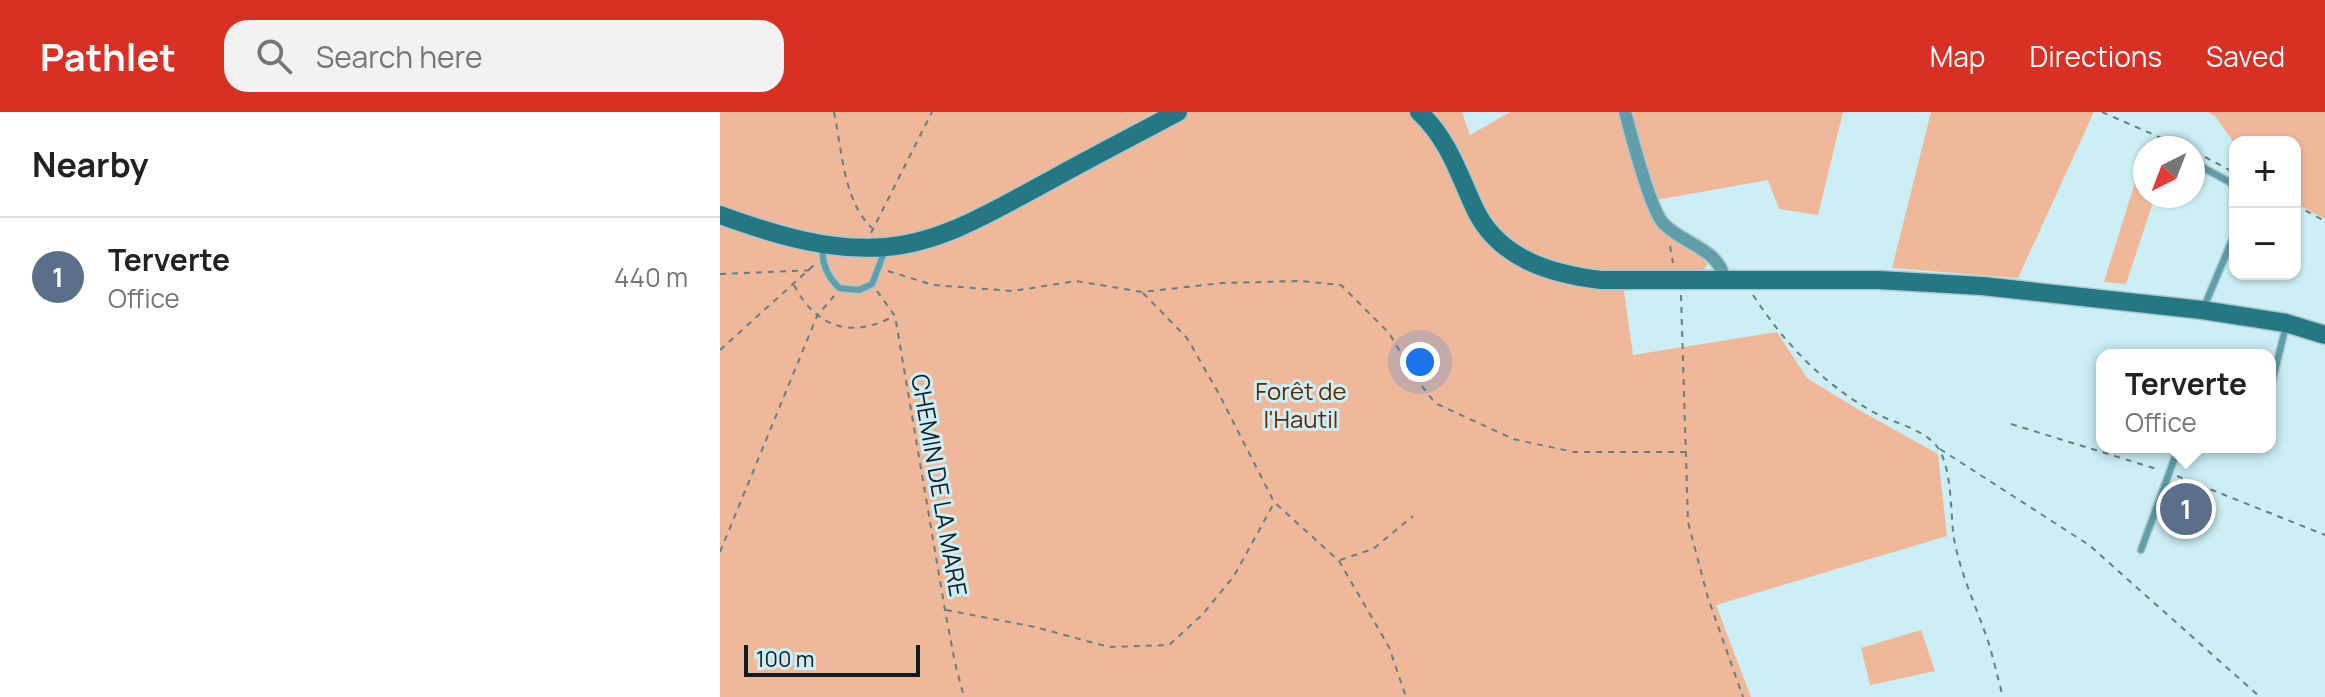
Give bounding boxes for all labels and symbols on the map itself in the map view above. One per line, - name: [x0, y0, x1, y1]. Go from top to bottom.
- north arrow: [2133, 136, 2205, 208]
- your location: [1400, 342, 1440, 382]
- street label: CHEMIN DE LA MARE: [904, 371, 976, 599]
- park label: Forêt de l'Hautil: [1255, 374, 1347, 435]
- pin: 1: [2160, 479, 2212, 539]
- scale bar: [744, 641, 920, 677]

